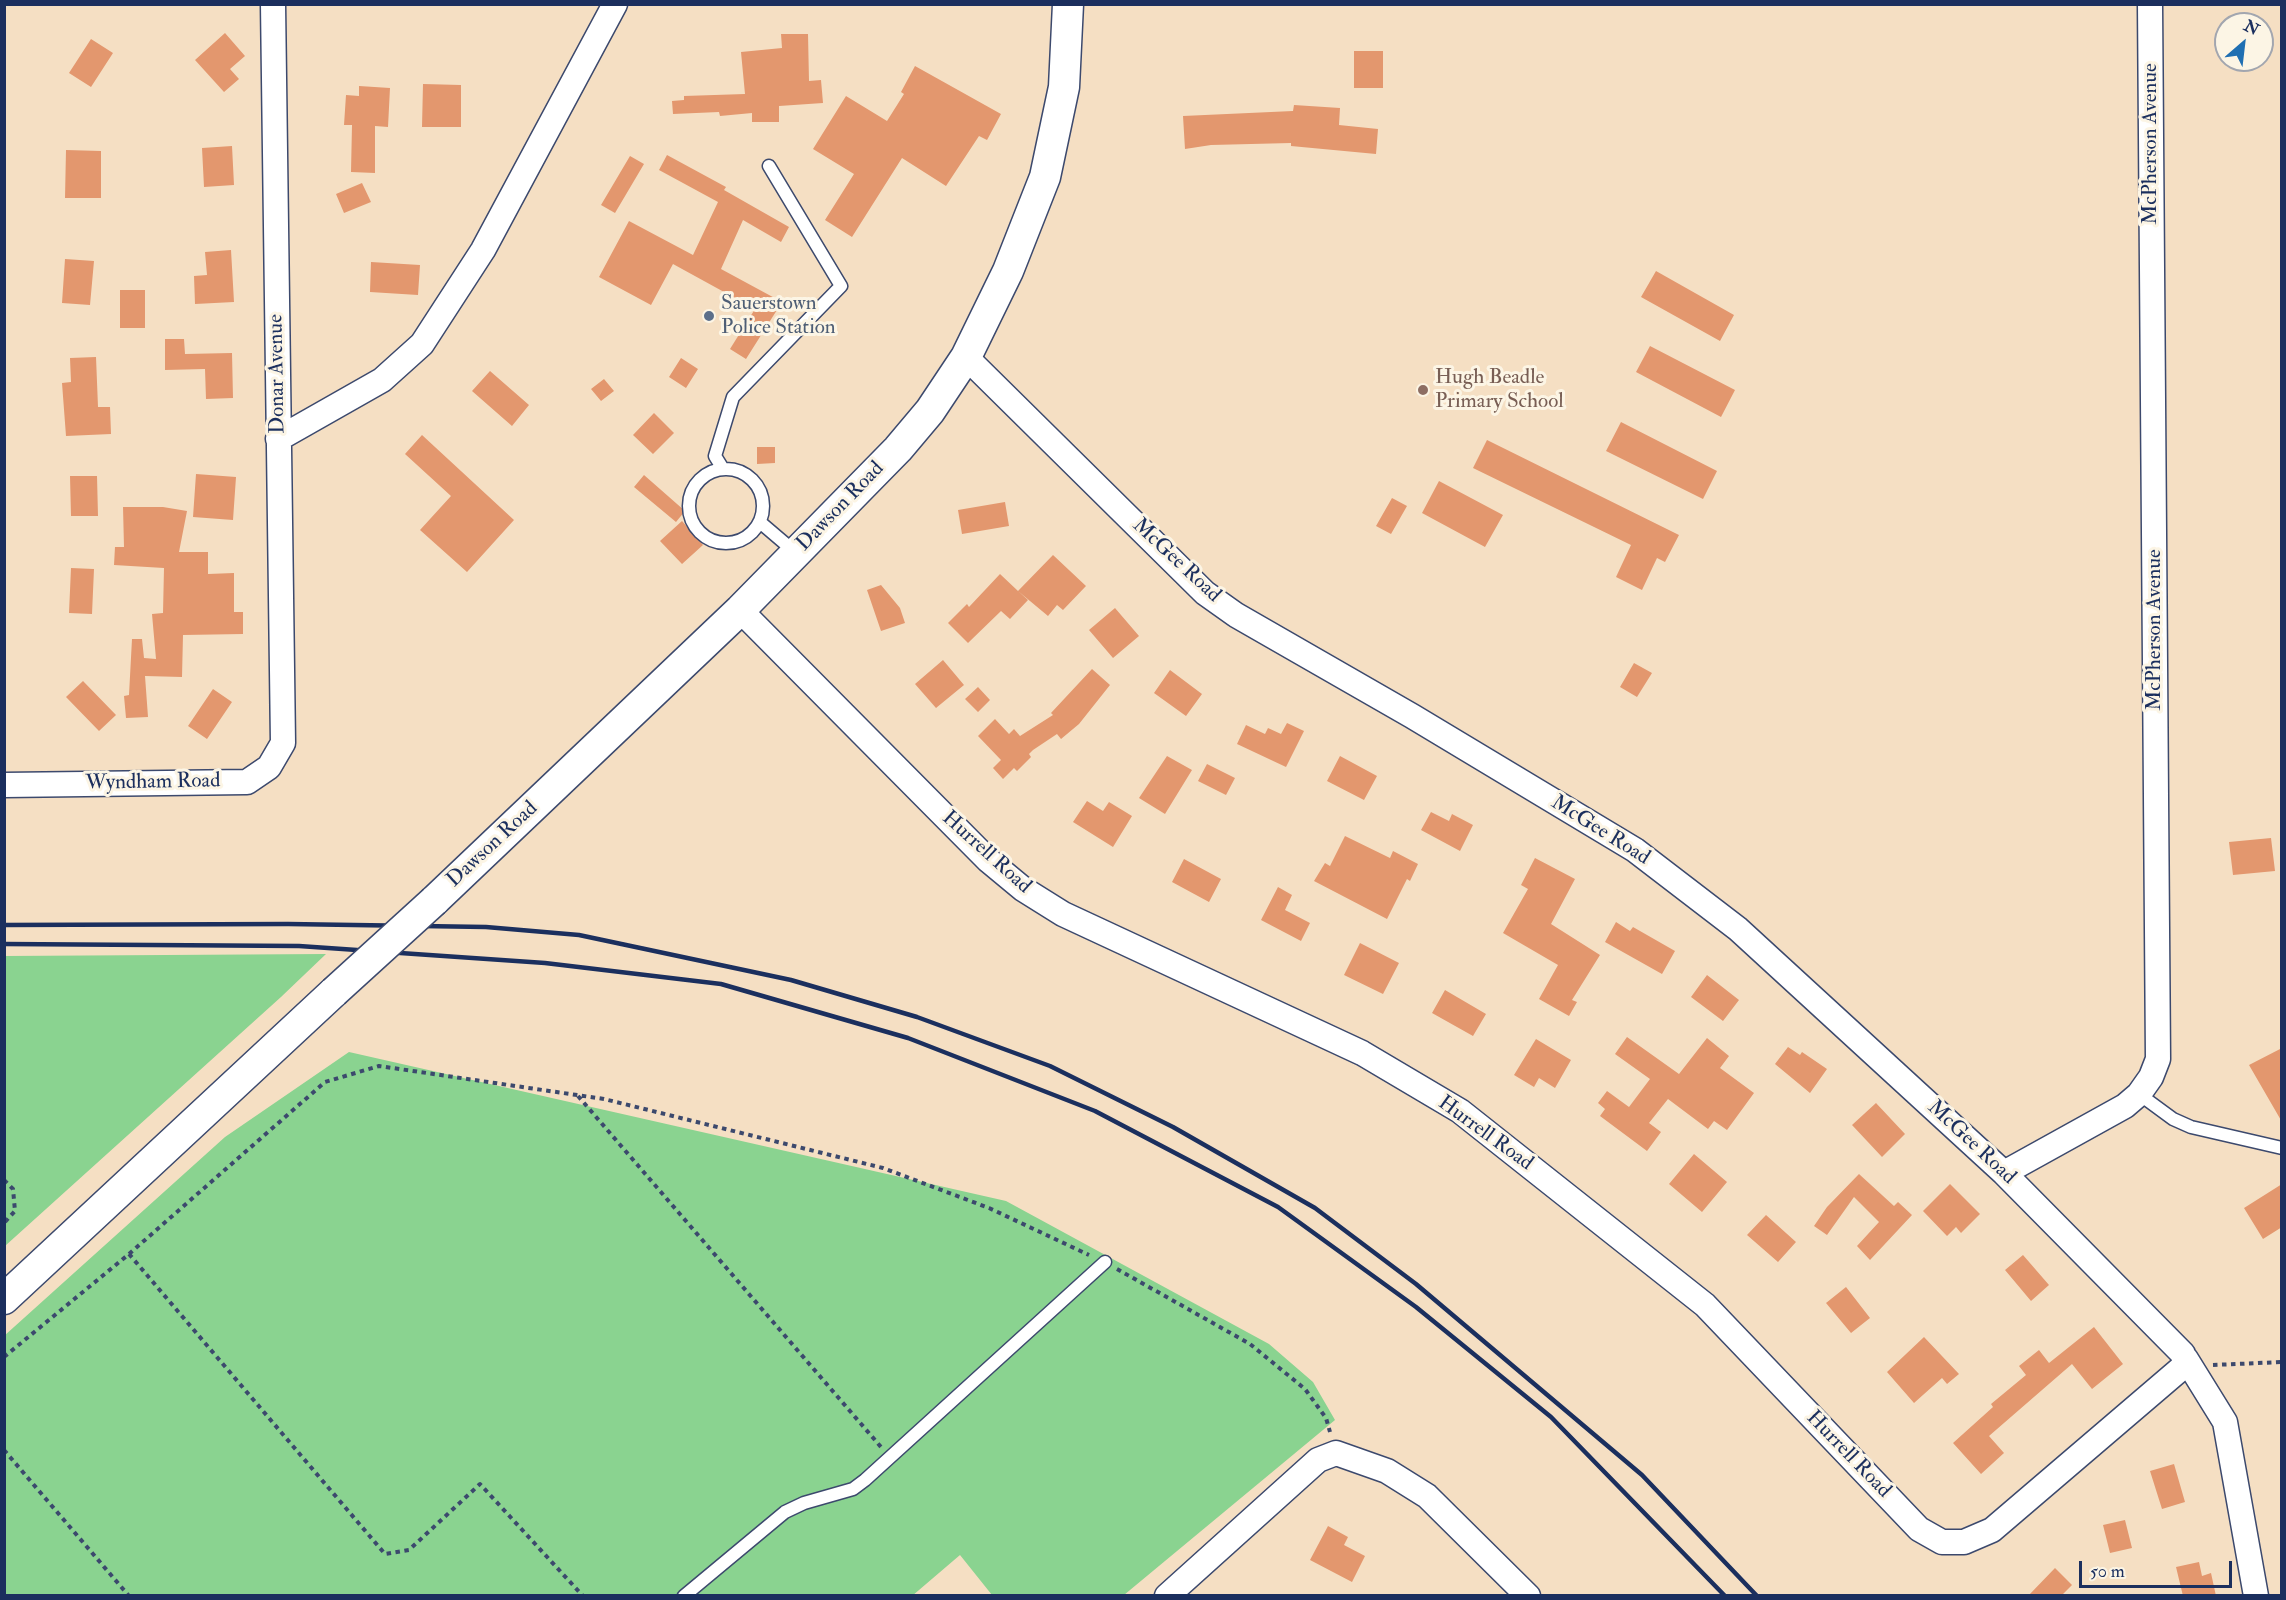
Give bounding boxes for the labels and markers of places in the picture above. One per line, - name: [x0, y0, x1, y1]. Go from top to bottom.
- place label: Sauerstown Police Station: [721, 291, 836, 341]
- marker: Sauerstown Police Station: [702, 309, 716, 323]
- place label: Hugh Beadle Primary School: [1435, 365, 1564, 415]
- marker: Hugh Beadle Primary School: [1416, 383, 1430, 397]

